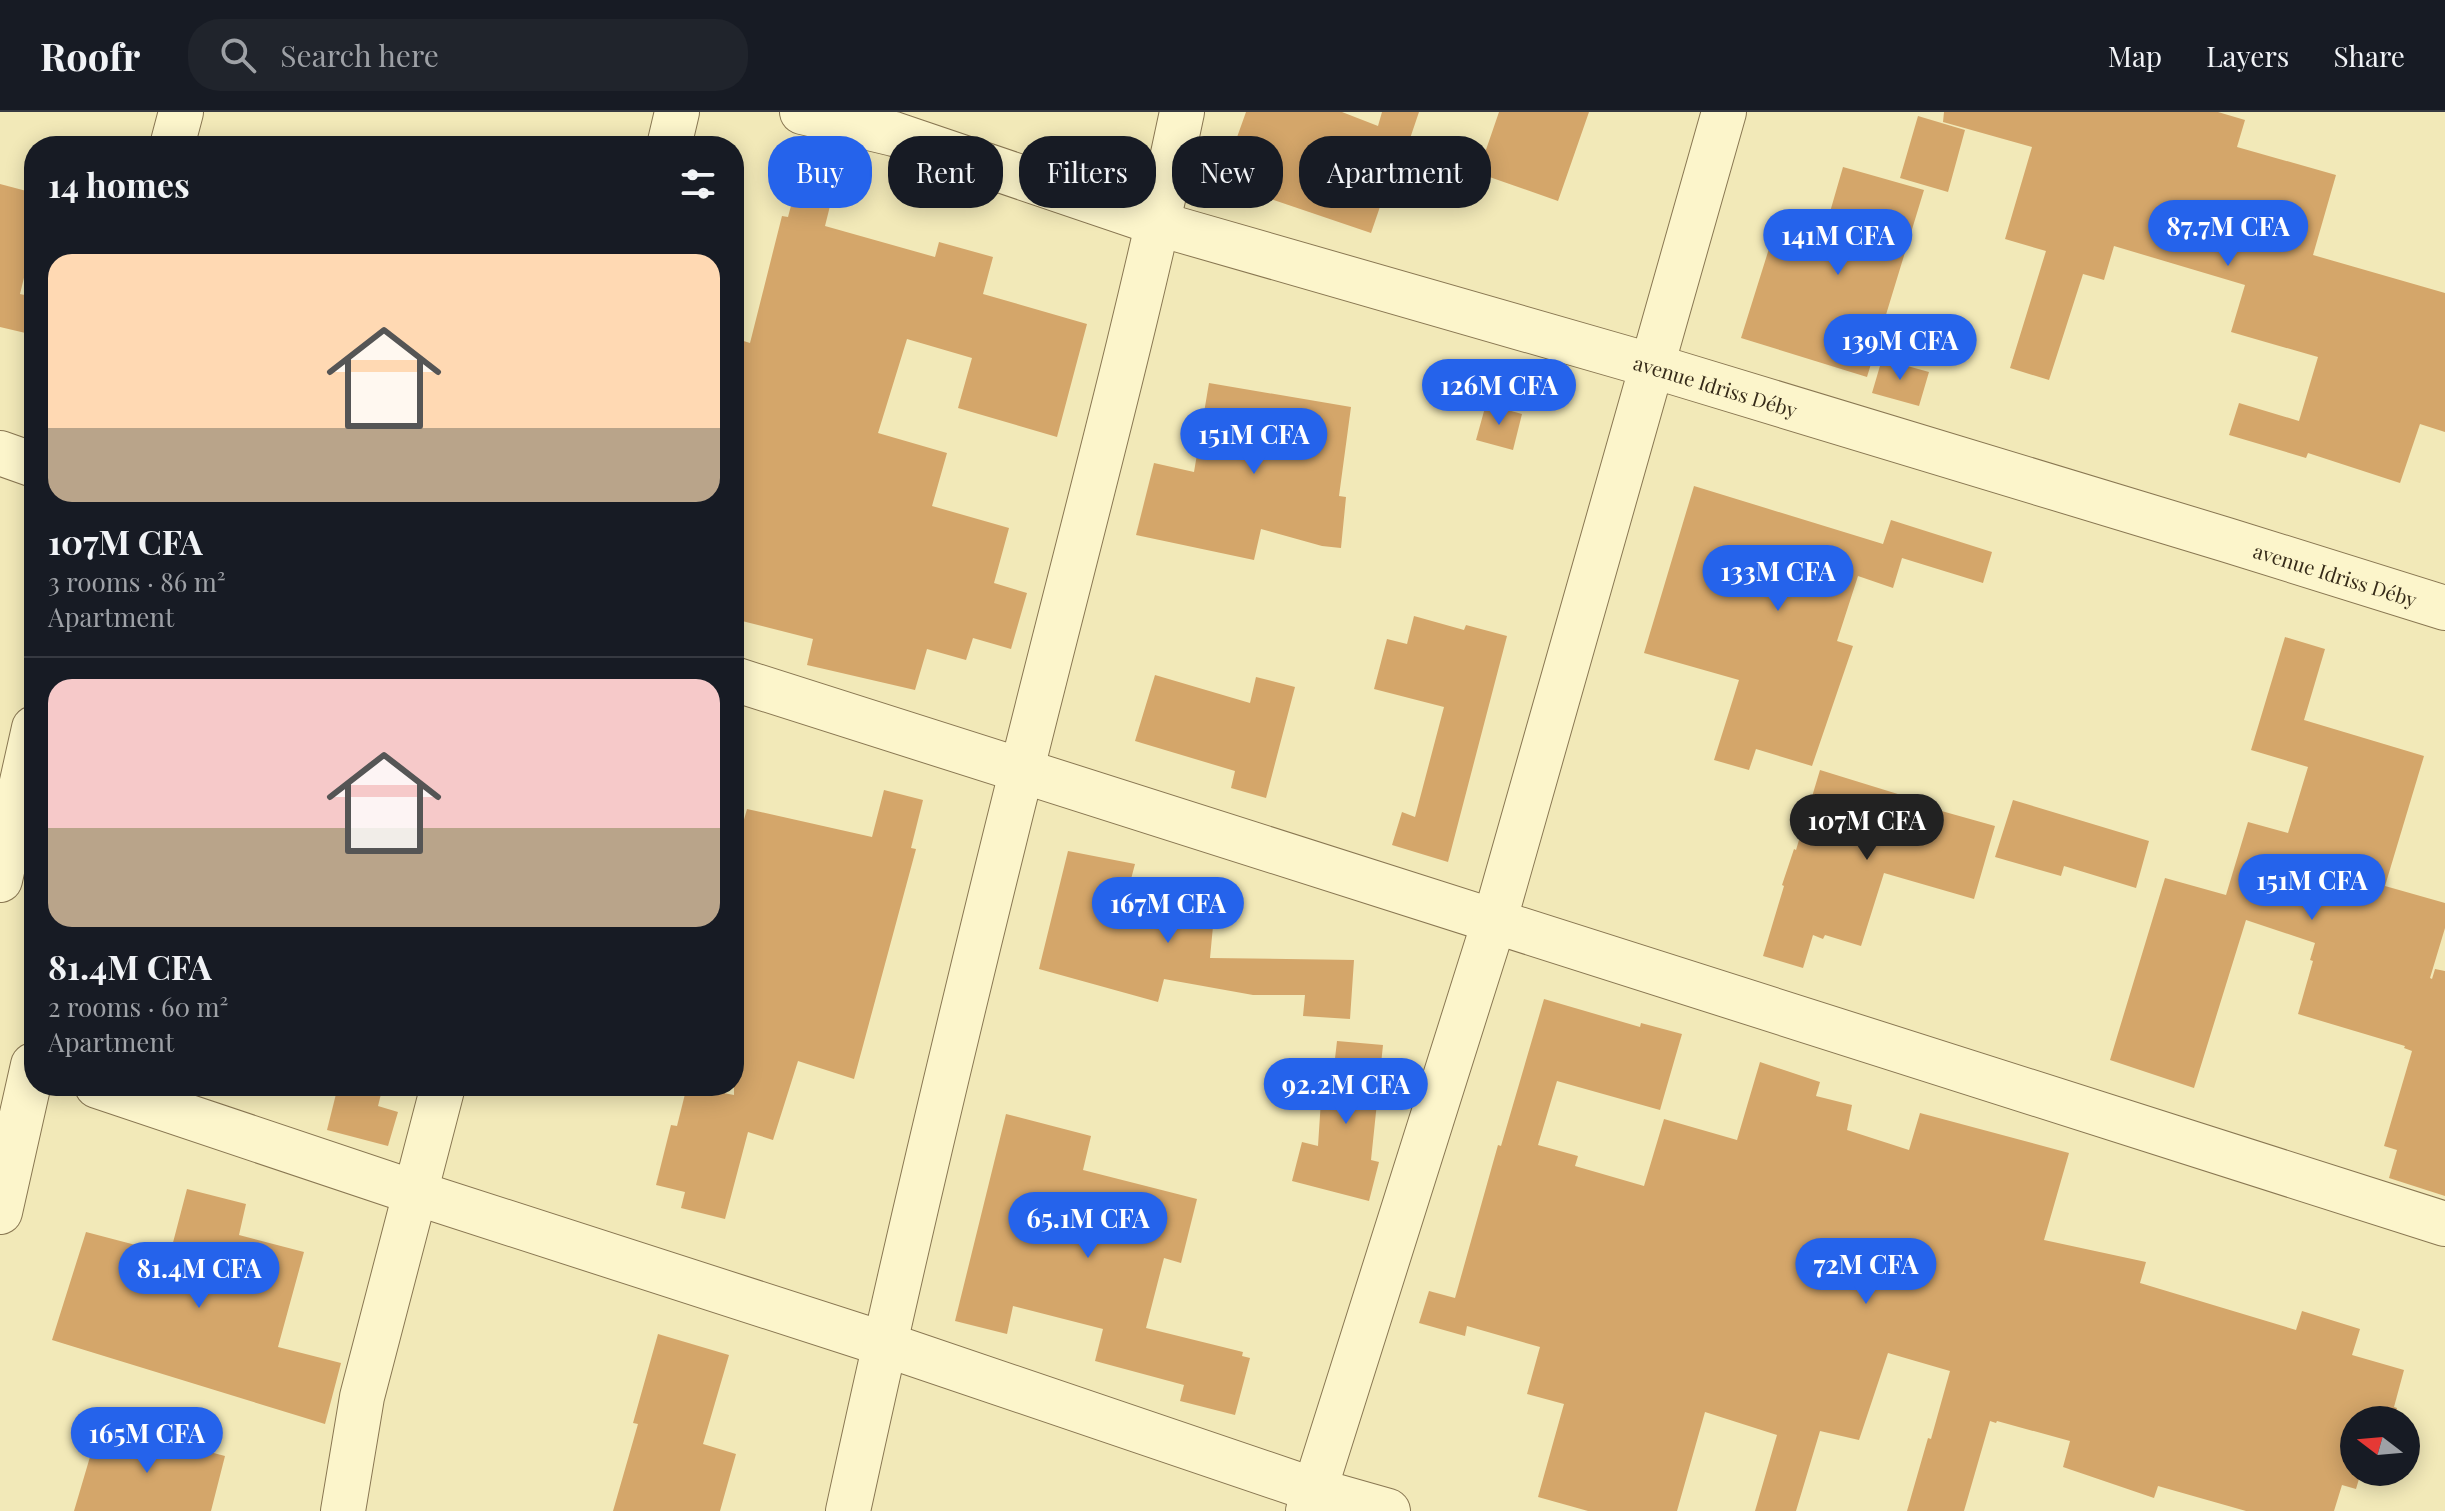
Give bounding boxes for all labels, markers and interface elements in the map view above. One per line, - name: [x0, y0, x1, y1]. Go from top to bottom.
- search box: [188, 19, 748, 91]
- text: Roofr: [40, 30, 140, 81]
- icon: search: [216, 33, 260, 77]
- text: Search here: [280, 35, 439, 75]
- text: Map: [2108, 37, 2162, 74]
- text: Layers: [2206, 37, 2289, 74]
- text: Share: [2333, 37, 2405, 74]
- chip: Buy: [768, 136, 872, 208]
- chip: Rent: [888, 136, 1003, 208]
- chip: Filters: [1019, 136, 1156, 208]
- chip: New: [1172, 136, 1283, 208]
- chip: Apartment: [1299, 136, 1491, 208]
- text: 14 homes: [48, 161, 190, 207]
- icon: filters: [676, 162, 720, 206]
- pin: 87.7M CFA: [2136, 200, 2320, 268]
- text: 87.7M CFA: [2166, 208, 2290, 243]
- pin: 141M CFA: [1755, 209, 1921, 277]
- text: 141M CFA: [1781, 217, 1895, 252]
- icon: home: [312, 306, 456, 450]
- pin: 139M CFA: [1817, 314, 1983, 382]
- text: 139M CFA: [1842, 322, 1958, 357]
- street label: avenue Idriss Déby: [1631, 348, 1801, 423]
- pin: 126M CFA: [1416, 359, 1582, 427]
- text: 126M CFA: [1440, 367, 1558, 402]
- pin: 151M CFA: [1171, 408, 1337, 476]
- text: 151M CFA: [1198, 416, 1310, 451]
- text: 107M CFA: [48, 518, 203, 564]
- street label: avenue Idriss Déby: [2251, 536, 2421, 612]
- pin: 133M CFA: [1695, 545, 1861, 613]
- text: 133M CFA: [1721, 553, 1835, 588]
- text: 3 rooms · 86 m²: [48, 564, 226, 599]
- text: Apartment: [48, 599, 174, 634]
- icon: home: [312, 731, 456, 875]
- pin: 107M CFA: [1784, 794, 1950, 862]
- text: 107M CFA: [1808, 802, 1926, 837]
- pin: 151M CFA: [2229, 854, 2395, 922]
- text: 151M CFA: [2256, 862, 2368, 897]
- pin: 167M CFA: [1085, 877, 1251, 945]
- text: 167M CFA: [1110, 885, 1226, 920]
- text: 81.4M CFA: [48, 943, 212, 989]
- text: 2 rooms · 60 m²: [48, 989, 228, 1024]
- text: Apartment: [48, 1024, 174, 1059]
- pin: 92.2M CFA: [1254, 1058, 1438, 1126]
- text: 92.2M CFA: [1282, 1066, 1410, 1101]
- pin: 65.1M CFA: [996, 1192, 1180, 1260]
- text: 65.1M CFA: [1026, 1200, 1150, 1235]
- pin: 72M CFA: [1792, 1238, 1940, 1306]
- pin: 81.4M CFA: [107, 1242, 291, 1310]
- text: 72M CFA: [1813, 1246, 1919, 1281]
- text: 81.4M CFA: [136, 1250, 262, 1285]
- north arrow: [2340, 1406, 2420, 1486]
- map controls: [2340, 1406, 2420, 1486]
- pin: 165M CFA: [64, 1407, 230, 1475]
- text: 165M CFA: [89, 1415, 205, 1450]

